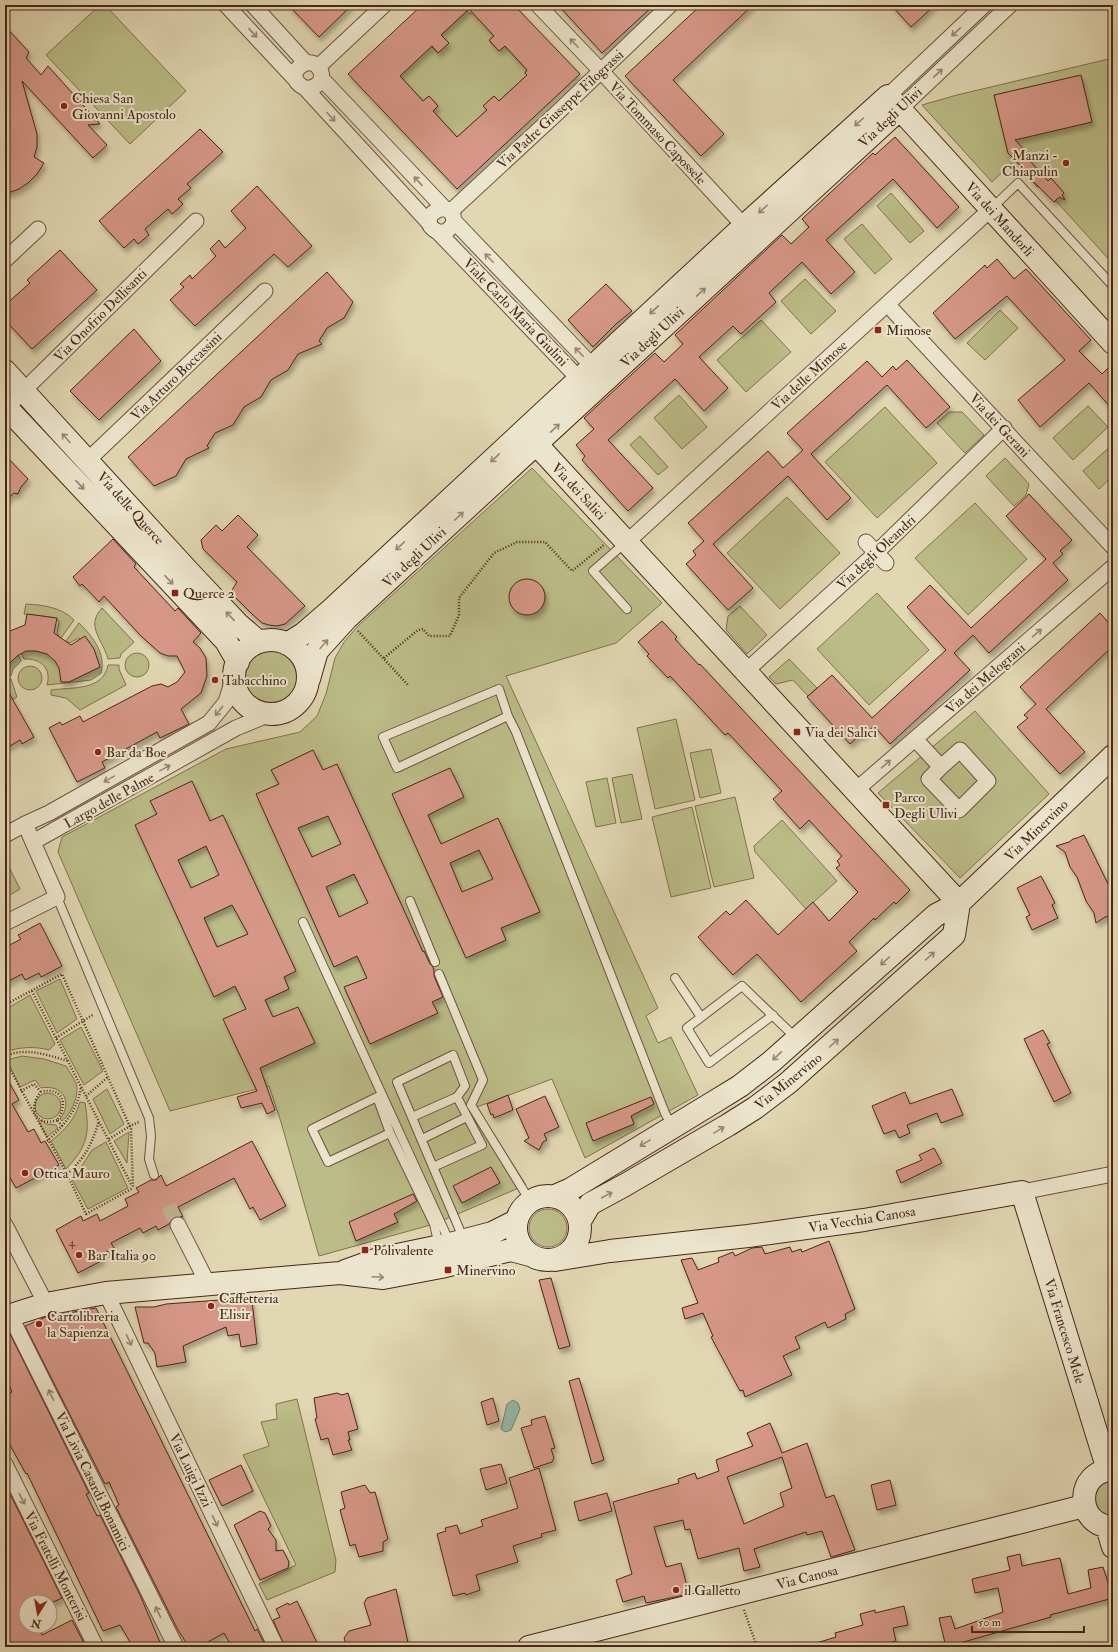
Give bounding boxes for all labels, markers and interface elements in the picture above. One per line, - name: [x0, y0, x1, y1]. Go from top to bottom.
- one-way arrow: [951, 27, 961, 37]
- one-way arrow: [248, 28, 257, 38]
- one-way arrow: [569, 38, 579, 48]
- street label: Via Padre Giuseppe Filograssi: [494, 46, 628, 173]
- one-way arrow: [933, 68, 943, 77]
- street label: Via Tommaso Capossele: [605, 78, 710, 189]
- street label: Via degli Ulivi: [855, 83, 926, 151]
- place label: Chiesa San Giovanni Apostolo: [72, 90, 176, 124]
- marker: Chiesa San Giovanni Apostolo: [59, 101, 69, 111]
- one-way arrow: [326, 112, 335, 123]
- one-way arrow: [854, 117, 864, 127]
- place label: Manzi - Chiapulin: [1002, 147, 1058, 181]
- marker: Manzi - Chiapulin: [1061, 158, 1071, 168]
- one-way arrow: [414, 176, 423, 186]
- street label: Via dei Mandorli: [962, 179, 1038, 260]
- one-way arrow: [758, 205, 768, 214]
- one-way arrow: [484, 253, 494, 263]
- street label: Viale Carlo Maria Giulini: [460, 255, 572, 370]
- street label: Via Onofrio Dellisanti: [50, 265, 151, 365]
- one-way arrow: [696, 288, 706, 297]
- street label: Via degli Ulivi: [617, 303, 688, 371]
- one-way arrow: [649, 305, 659, 315]
- place label: Mimose: [886, 322, 932, 339]
- marker: Mimose: [873, 325, 883, 335]
- street label: Via Arturo Boccassini: [127, 328, 226, 424]
- street label: Via delle Mimose: [768, 337, 851, 414]
- one-way arrow: [574, 347, 584, 357]
- street label: Via dei Gerani: [966, 390, 1034, 461]
- one-way arrow: [549, 423, 560, 432]
- one-way arrow: [62, 433, 71, 443]
- one-way arrow: [491, 453, 501, 462]
- street label: Via dei Salici: [548, 459, 610, 524]
- street label: Via delle Querce: [93, 468, 168, 549]
- one-way arrow: [75, 480, 84, 490]
- one-way arrow: [454, 511, 464, 520]
- street label: Via degli Oleandri: [833, 511, 920, 593]
- street label: Via degli Ulivi: [379, 523, 450, 591]
- one-way arrow: [395, 542, 405, 551]
- one-way arrow: [164, 575, 174, 585]
- place label: Querce 2: [183, 585, 235, 602]
- marker: Querce 2: [170, 588, 180, 598]
- one-way arrow: [225, 611, 235, 621]
- one-way arrow: [1031, 629, 1041, 638]
- one-way arrow: [319, 639, 328, 649]
- street label: Via dei Melograni: [942, 639, 1029, 718]
- place label: Tabacchino: [223, 672, 287, 689]
- marker: Tabacchino: [210, 675, 220, 685]
- one-way arrow: [215, 706, 223, 717]
- place label: Via dei Salici: [805, 724, 877, 741]
- marker: Via dei Salici: [792, 727, 802, 737]
- place label: Bar da Boe: [106, 744, 167, 761]
- marker: Bar da Boe: [93, 747, 103, 757]
- one-way arrow: [880, 760, 891, 769]
- one-way arrow: [159, 764, 171, 772]
- street label: Largo delle Palme: [61, 769, 157, 832]
- one-way arrow: [103, 775, 115, 783]
- place label: Parco Degli Ulivi: [894, 789, 957, 822]
- street label: Via Minervino: [1001, 796, 1072, 865]
- marker: Parco Degli Ulivi: [881, 800, 891, 810]
- one-way arrow: [925, 952, 935, 961]
- one-way arrow: [880, 956, 890, 965]
- one-way arrow: [829, 1038, 839, 1048]
- street label: Via Minervino: [751, 1049, 826, 1114]
- one-way arrow: [772, 1052, 782, 1061]
- one-way arrow: [713, 1126, 724, 1134]
- one-way arrow: [639, 1140, 651, 1148]
- place label: Ottica Mauro: [33, 1165, 110, 1182]
- marker: Ottica Mauro: [20, 1168, 30, 1178]
- one-way arrow: [601, 1191, 613, 1198]
- street label: Via Vecchia Canosa: [807, 1203, 917, 1236]
- house number: 4: [69, 1235, 76, 1250]
- place label: Polivalente: [373, 1242, 434, 1259]
- marker: Polivalente: [360, 1245, 370, 1255]
- place label: Bar Italia 90: [87, 1247, 156, 1264]
- marker: Bar Italia 90: [74, 1250, 84, 1260]
- place label: Minervino: [456, 1262, 516, 1279]
- marker: Minervino: [443, 1265, 453, 1275]
- one-way arrow: [371, 1273, 384, 1280]
- street label: Via Francesco Mele: [1040, 1277, 1089, 1386]
- place label: Caffetteria Elisir: [219, 1290, 279, 1323]
- marker: Caffetteria Elisir: [206, 1301, 216, 1311]
- place label: Cartolibreria la Sapienza: [47, 1308, 119, 1342]
- marker: Cartolibreria la Sapienza: [34, 1319, 44, 1329]
- one-way arrow: [126, 1334, 133, 1346]
- one-way arrow: [46, 1390, 54, 1402]
- street label: Via Livia Casardi Bonamici: [51, 1409, 134, 1554]
- street label: Via Luigi Izzi: [165, 1431, 216, 1510]
- one-way arrow: [19, 1492, 27, 1504]
- street label: Via Fratelli Monterisi: [21, 1508, 91, 1624]
- one-way arrow: [212, 1514, 219, 1526]
- street label: Via Canosa: [775, 1562, 840, 1593]
- place label: il Galletto: [684, 1582, 741, 1599]
- marker: il Galletto: [671, 1585, 681, 1595]
- north arrow: [18, 1594, 58, 1634]
- one-way arrow: [154, 1606, 161, 1618]
- scale bar: [972, 1608, 1084, 1634]
- text: 50 m: [978, 1615, 1002, 1630]
- text: N: [29, 1616, 43, 1631]

